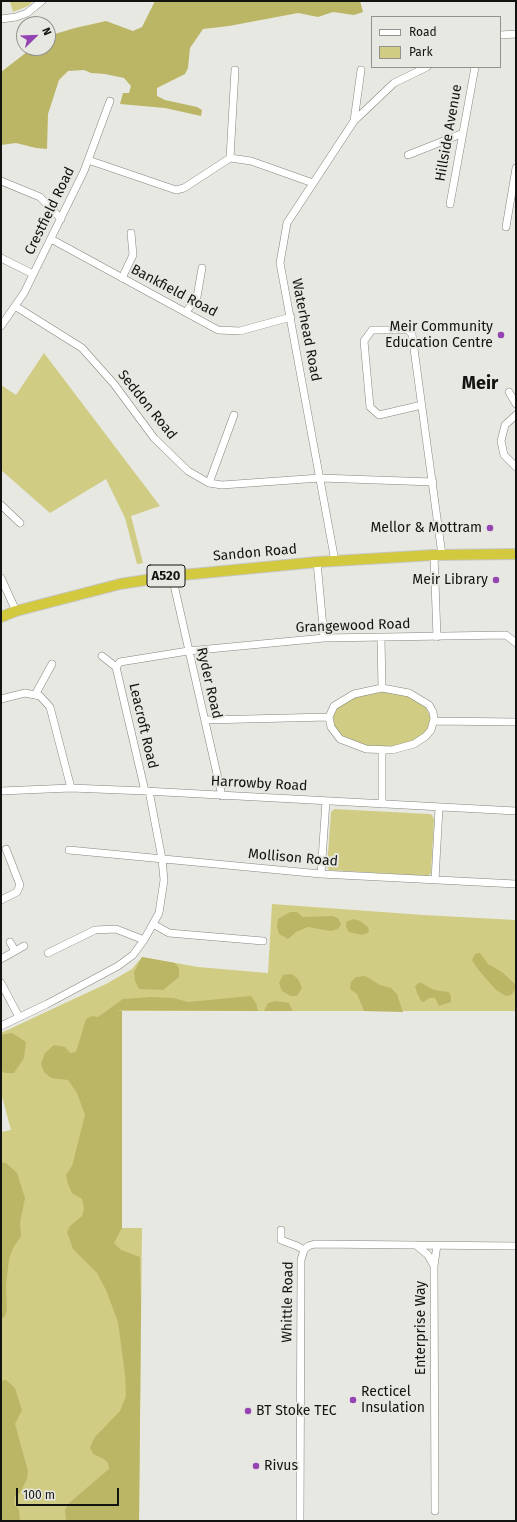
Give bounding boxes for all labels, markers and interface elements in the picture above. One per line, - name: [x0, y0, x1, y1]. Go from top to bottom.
- north arrow: [16, 16, 56, 56]
- legend: [371, 16, 501, 68]
- text: Road: [409, 25, 437, 39]
- text: N: [39, 26, 54, 37]
- text: Park: [409, 45, 433, 59]
- street label: Hillside Avenue: [432, 83, 466, 183]
- street label: Crestfield Road: [21, 164, 79, 258]
- street label: Bankfield Road: [128, 261, 220, 321]
- street label: Waterhead Road: [288, 277, 324, 383]
- place label: Meir Community Education Centre: [385, 319, 493, 352]
- marker: Meir Community Education Centre: [496, 330, 506, 340]
- street label: Seddon Road: [114, 367, 180, 443]
- district label: Meir: [462, 373, 498, 395]
- place label: Mellor & Mottram: [370, 520, 482, 536]
- marker: Mellor & Mottram: [485, 523, 495, 533]
- street label: Sandon Road: [212, 541, 298, 565]
- road number: A520: [147, 565, 185, 587]
- place label: Meir Library: [412, 572, 488, 588]
- marker: Meir Library: [491, 575, 501, 585]
- street label: Grangewood Road: [295, 616, 411, 636]
- street label: Ryder Road: [193, 646, 225, 720]
- street label: Leacroft Road: [125, 682, 161, 770]
- street label: Harrowby Road: [210, 773, 308, 795]
- street label: Mollison Road: [247, 846, 339, 870]
- street label: Whittle Road: [279, 1261, 297, 1343]
- street label: Enterprise Way: [413, 1281, 429, 1375]
- place label: Recticel Insulation: [361, 1384, 425, 1416]
- marker: Recticel Insulation: [348, 1395, 358, 1405]
- place label: BT Stoke TEC: [256, 1403, 337, 1419]
- marker: BT Stoke TEC: [243, 1406, 253, 1416]
- place label: Rivus: [264, 1458, 298, 1474]
- marker: Rivus: [251, 1461, 261, 1471]
- scale bar: [18, 1480, 121, 1506]
- text: 100 m: [23, 1488, 55, 1502]

